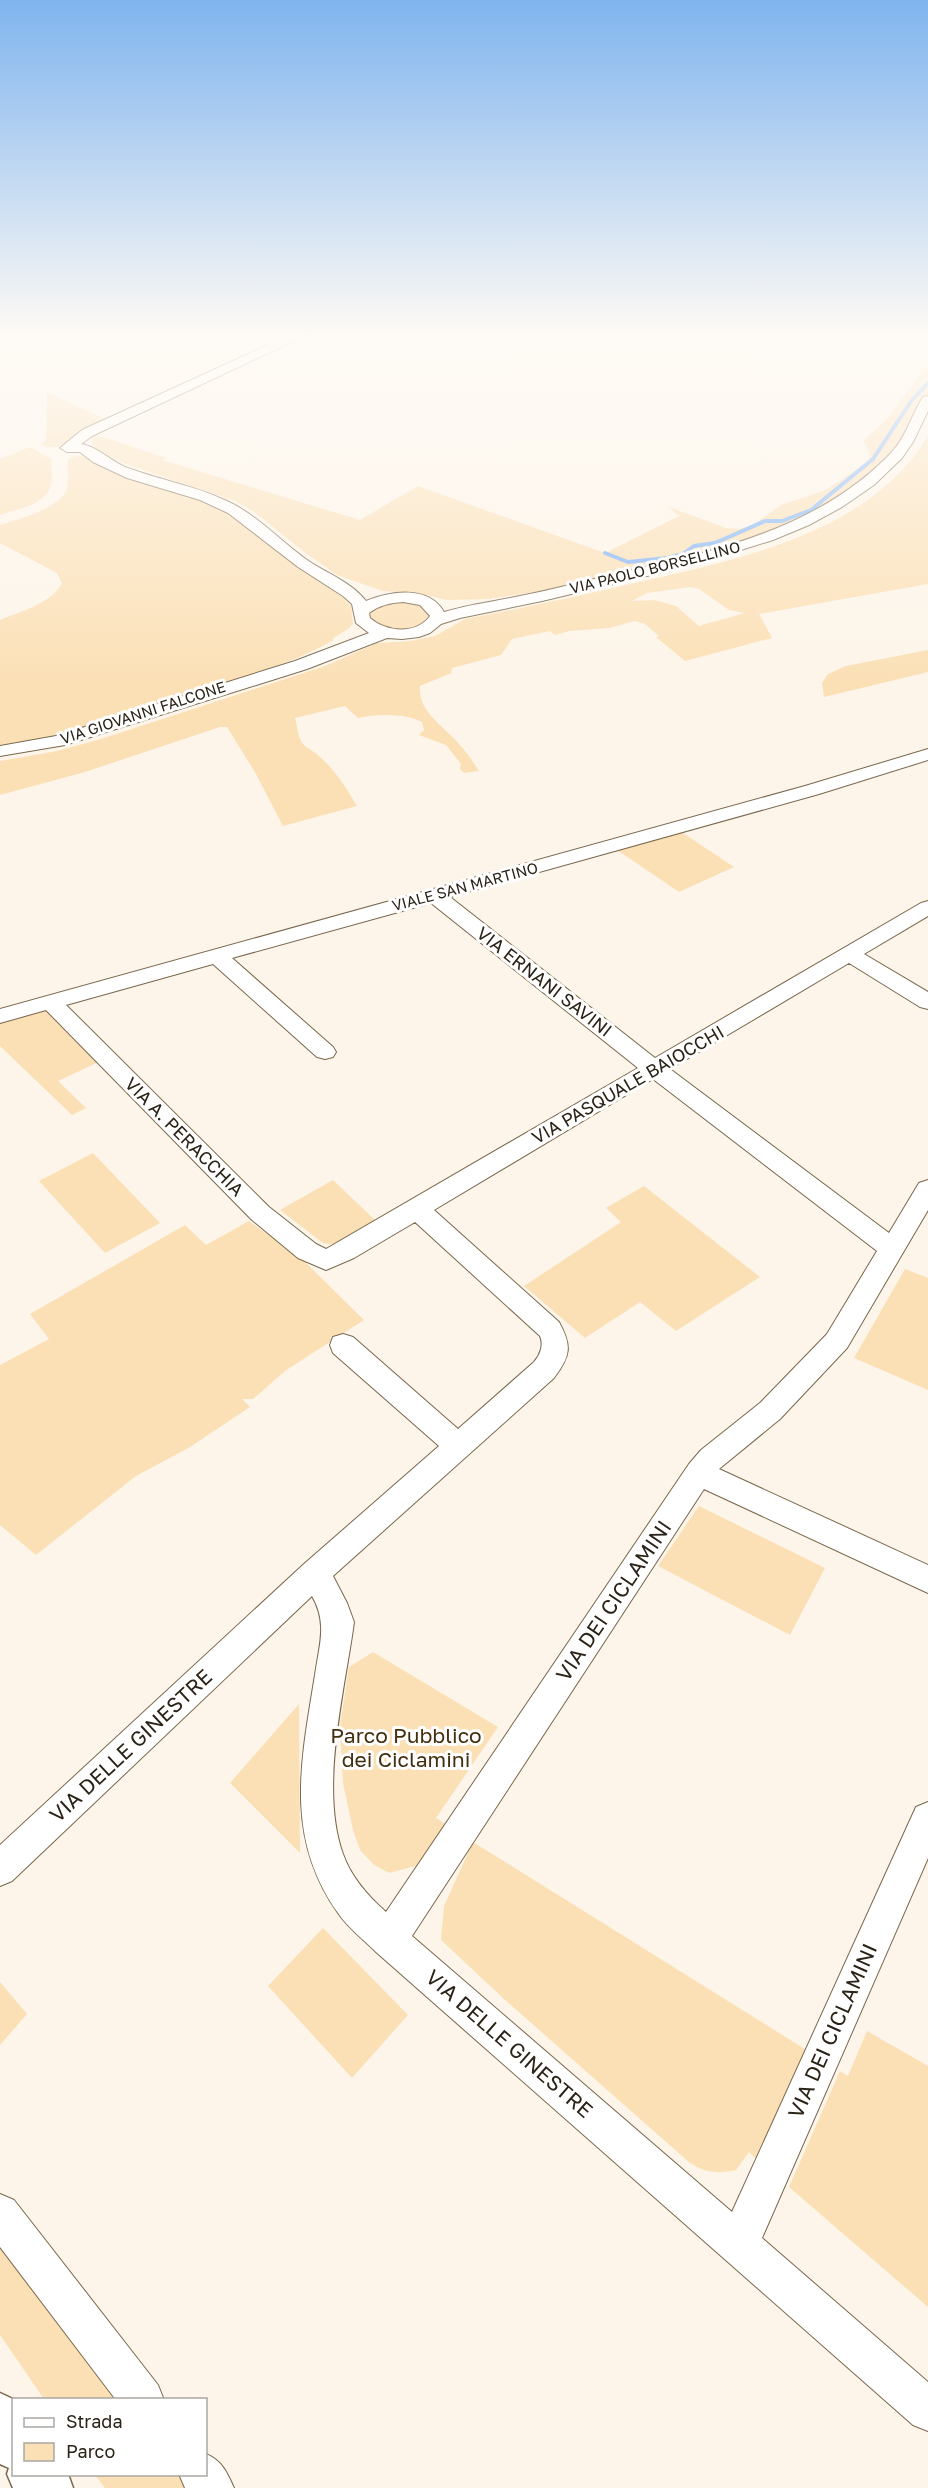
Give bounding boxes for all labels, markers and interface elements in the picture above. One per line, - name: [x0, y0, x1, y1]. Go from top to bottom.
- street label: VIA PAOLO BORSELLINO: [568, 537, 742, 597]
- street label: VIA GIOVANNI FALCONE: [58, 677, 228, 747]
- street label: VIALE SAN MARTINO: [390, 858, 540, 914]
- street label: VIA ERNANI SAVINI: [472, 921, 617, 1041]
- street label: VIA PASQUALE BAIOCCHI: [527, 1020, 728, 1148]
- street label: VIA A. PERACCHIA: [121, 1072, 249, 1200]
- street label: VIA DEI CICLAMINI: [550, 1515, 677, 1686]
- street label: VIA DELLE GINESTRE: [44, 1663, 217, 1827]
- park label: Parco Pubblico dei Ciclamini: [330, 1722, 482, 1772]
- street label: VIA DEI CICLAMINI: [782, 1939, 882, 2122]
- street label: VIA DELLE GINESTRE: [421, 1964, 599, 2123]
- legend: [12, 2398, 207, 2476]
- text: Strada: [66, 2410, 123, 2432]
- text: Parco: [66, 2440, 115, 2462]

